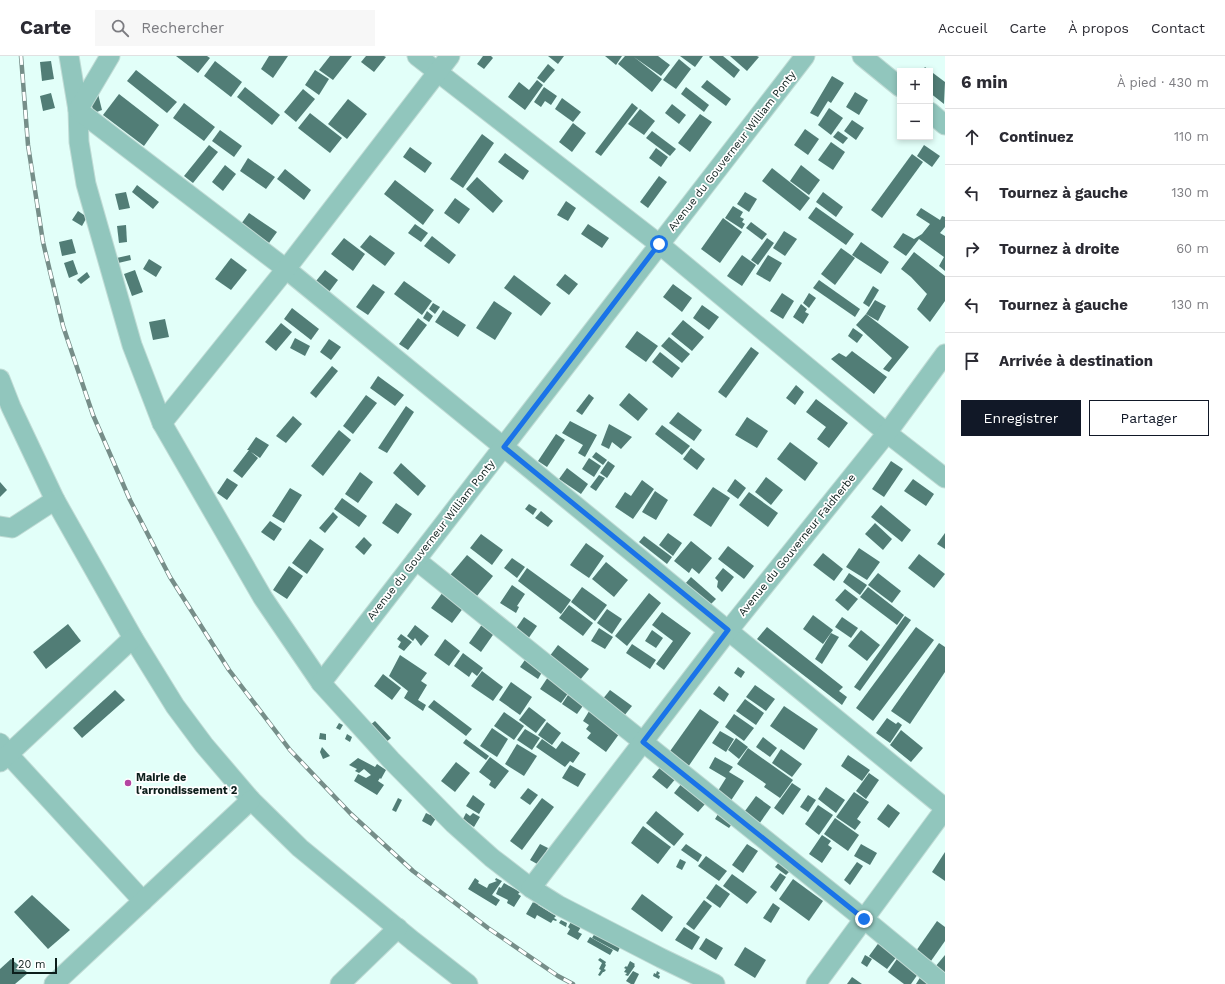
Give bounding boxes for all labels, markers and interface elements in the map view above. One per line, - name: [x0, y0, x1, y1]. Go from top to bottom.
- search box: [95, 10, 375, 46]
- text: Carte: [20, 16, 71, 39]
- icon: search: [109, 17, 131, 39]
- text: Rechercher: [141, 19, 224, 37]
- text: Accueil: [938, 20, 987, 36]
- text: Carte: [1009, 20, 1046, 36]
- text: À propos: [1068, 20, 1129, 36]
- text: Contact: [1151, 20, 1205, 36]
- street label: Avenue du Gouverneur William Ponty: [665, 68, 799, 234]
- map controls: [897, 68, 933, 140]
- button: +: [897, 68, 933, 104]
- text: 6 min: [961, 72, 1008, 92]
- text: À pied · 430 m: [1117, 75, 1209, 90]
- button: −: [897, 104, 933, 140]
- icon: ahead: [961, 126, 983, 148]
- text: Continuez: [999, 128, 1073, 146]
- text: 110 m: [1174, 129, 1209, 144]
- icon: left: [961, 182, 983, 204]
- text: Tournez à gauche: [999, 184, 1128, 202]
- text: 130 m: [1171, 185, 1209, 200]
- route start: [650, 235, 668, 253]
- icon: right: [961, 238, 983, 260]
- text: Tournez à droite: [999, 240, 1119, 258]
- text: 60 m: [1176, 241, 1209, 256]
- icon: left: [961, 294, 983, 316]
- text: Tournez à gauche: [999, 296, 1128, 314]
- text: 130 m: [1171, 297, 1209, 312]
- icon: arrive: [961, 350, 983, 372]
- text: Arrivée à destination: [999, 352, 1153, 370]
- button: Enregistrer: [961, 400, 1081, 436]
- button: Partager: [1089, 400, 1209, 436]
- street label: Avenue du Gouverneur William Ponty: [364, 457, 498, 623]
- street label: Avenue du Gouverneur Faidherbe: [736, 471, 858, 619]
- place label: Mairie de l'arrondissement 2: [136, 771, 238, 797]
- marker: Mairie de l'arrondissement 2: [123, 778, 133, 788]
- route end: [855, 910, 873, 928]
- scale bar: [12, 956, 57, 975]
- text: 20 m: [18, 958, 46, 971]

